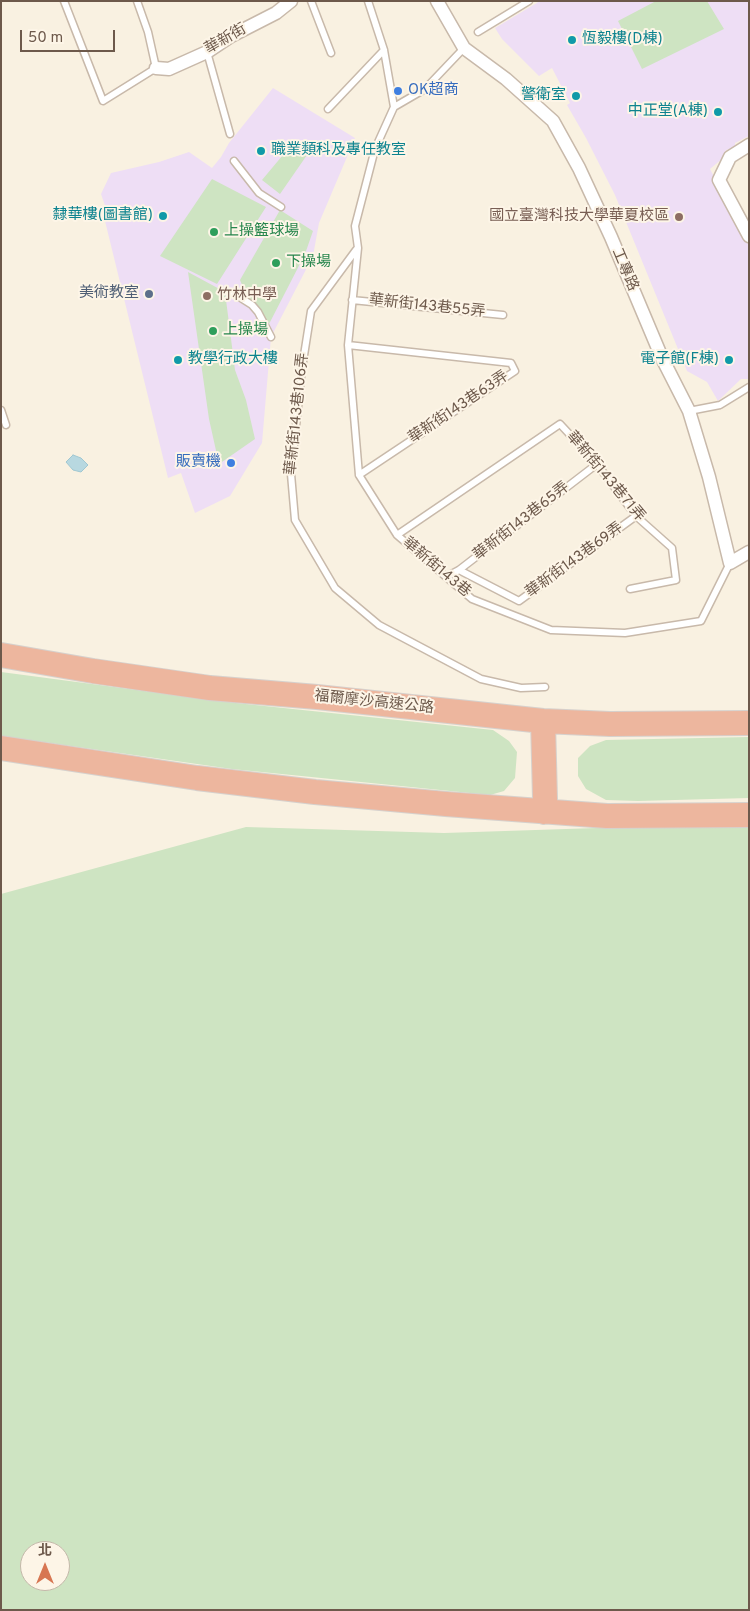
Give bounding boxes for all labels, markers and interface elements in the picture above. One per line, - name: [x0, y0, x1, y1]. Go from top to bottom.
- scale bar: [22, 20, 118, 52]
- street label: 華新街: [202, 21, 250, 59]
- text: 50 m: [28, 29, 63, 48]
- place label: 恆毅樓(D棟): [582, 31, 663, 49]
- marker: 恆毅樓(D棟): [566, 34, 578, 46]
- place label: OK超商: [408, 82, 459, 100]
- marker: OK超商: [392, 85, 404, 97]
- place label: 警衛室: [521, 87, 566, 105]
- marker: 警衛室: [570, 90, 582, 102]
- place label: 中正堂(A棟): [628, 103, 708, 121]
- marker: 中正堂(A棟): [712, 106, 724, 118]
- place label: 職業類科及專任教室: [271, 142, 406, 160]
- marker: 職業類科及專任教室: [255, 145, 267, 157]
- place label: 隸華樓(圖書館): [53, 207, 153, 225]
- place label: 國立臺灣科技大學華夏校區: [489, 208, 669, 226]
- marker: 隸華樓(圖書館): [157, 210, 169, 222]
- marker: 國立臺灣科技大學華夏校區: [673, 211, 685, 223]
- place label: 上操籃球場: [224, 223, 299, 241]
- marker: 上操籃球場: [208, 226, 220, 238]
- street label: 工專路: [607, 246, 641, 294]
- place label: 下操場: [286, 254, 331, 272]
- marker: 下操場: [270, 257, 282, 269]
- place label: 美術教室: [79, 285, 139, 303]
- place label: 竹林中學: [217, 287, 277, 305]
- marker: 美術教室: [143, 288, 155, 300]
- marker: 竹林中學: [201, 290, 213, 302]
- street label: 華新街143巷55弄: [368, 292, 486, 322]
- place label: 上操場: [223, 322, 268, 340]
- marker: 上操場: [207, 325, 219, 337]
- place label: 教學行政大樓: [188, 351, 278, 369]
- place label: 電子館(F棟): [640, 351, 719, 369]
- street label: 華新街143巷106弄: [283, 352, 313, 476]
- marker: 教學行政大樓: [172, 354, 184, 366]
- marker: 電子館(F棟): [723, 354, 735, 366]
- street label: 華新街143巷63弄: [406, 368, 512, 448]
- street label: 華新街143巷71弄: [562, 428, 648, 526]
- place label: 販賣機: [176, 454, 221, 472]
- marker: 販賣機: [225, 457, 237, 469]
- street label: 華新街143巷65弄: [470, 479, 574, 565]
- street label: 華新街143巷69弄: [523, 520, 627, 602]
- street label: 華新街143巷: [398, 534, 474, 602]
- street label: 福爾摩沙高速公路: [313, 688, 435, 718]
- north arrow: [20, 1541, 70, 1591]
- text: 北: [38, 1543, 52, 1560]

